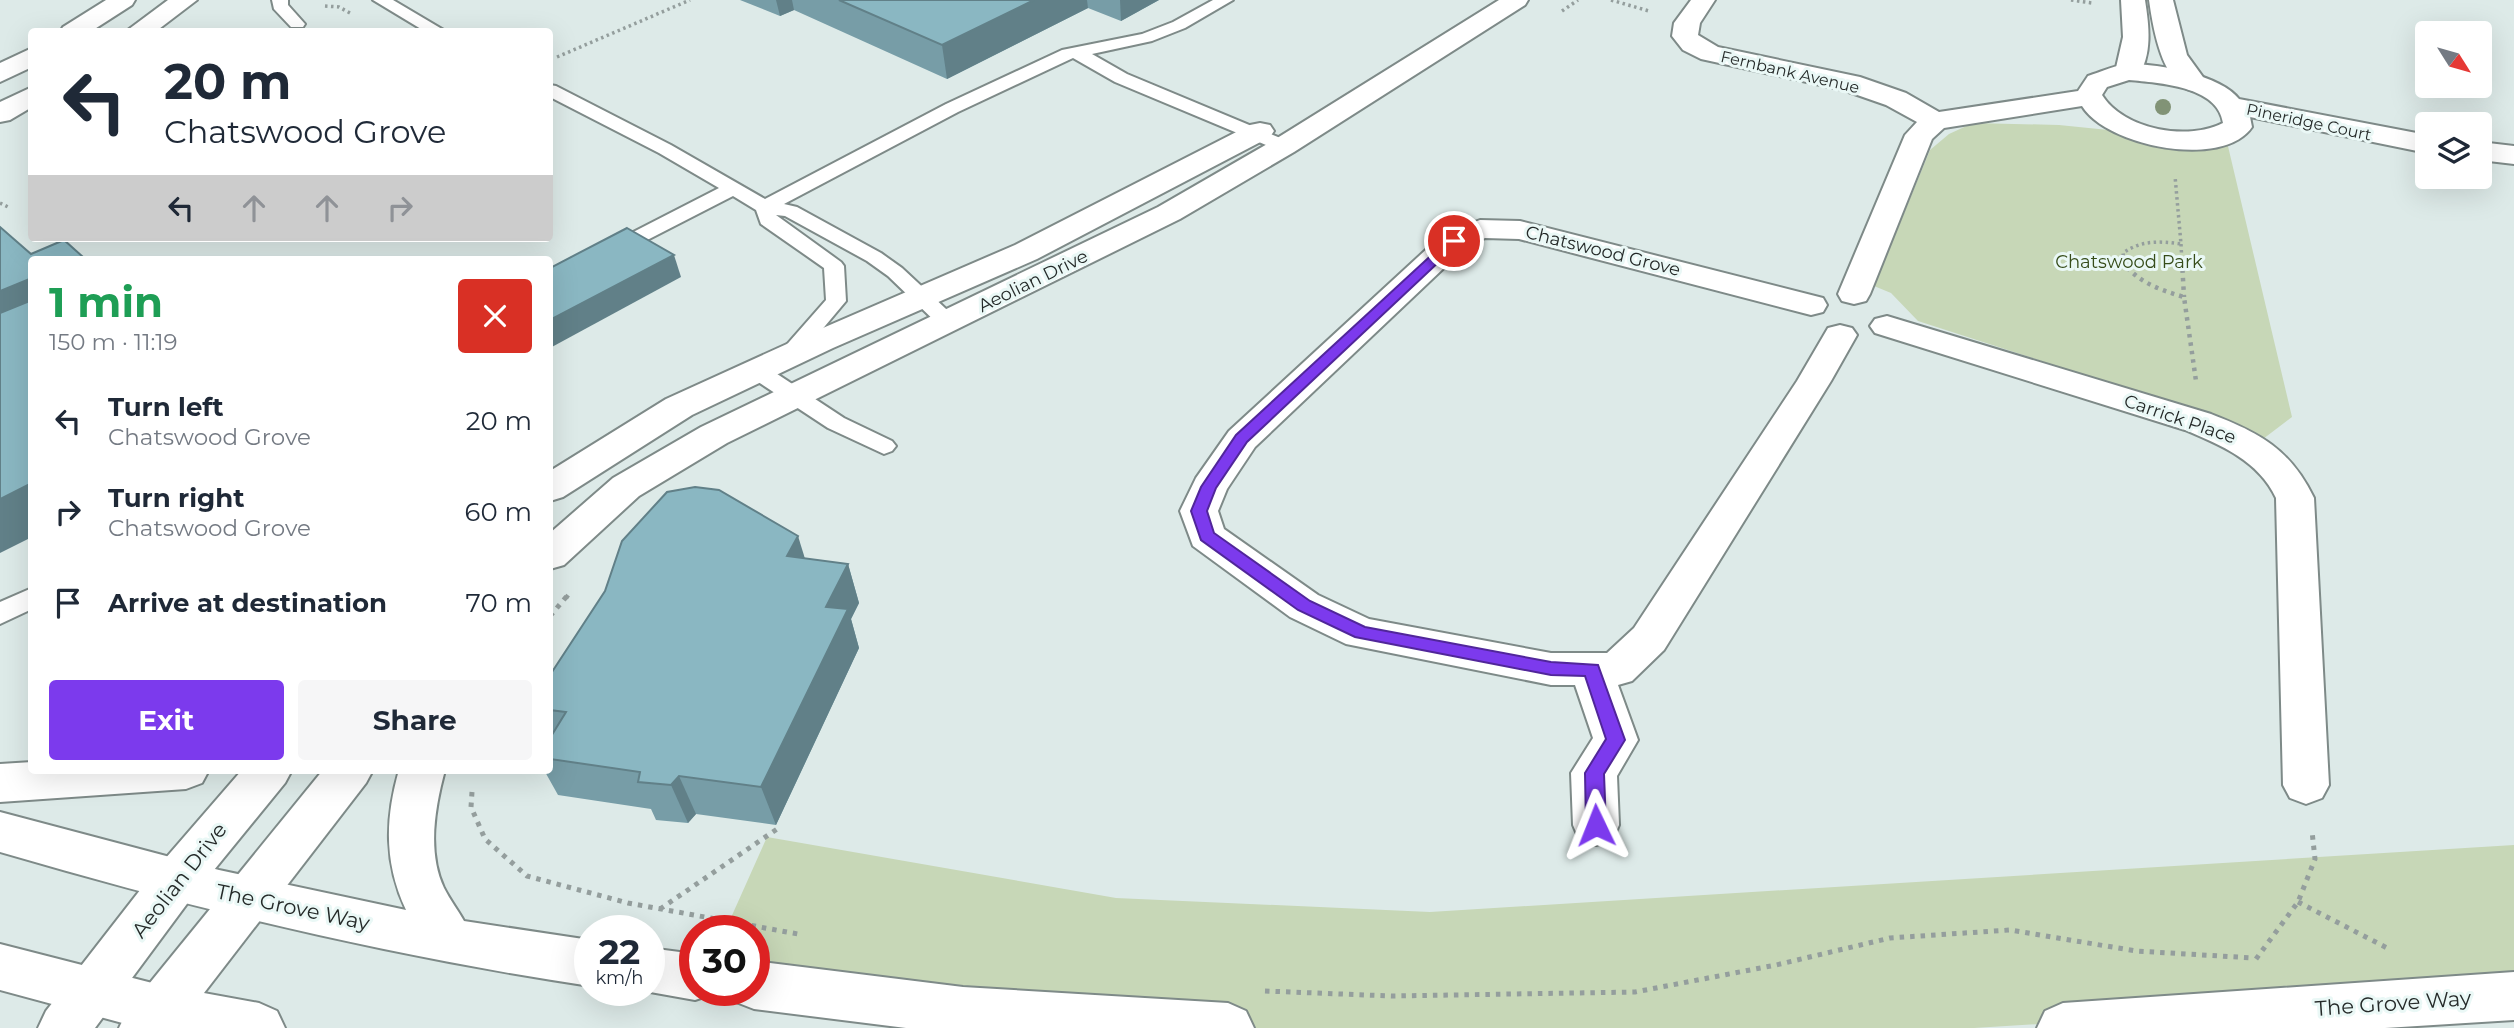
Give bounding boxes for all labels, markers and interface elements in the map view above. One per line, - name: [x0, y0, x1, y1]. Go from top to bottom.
- north arrow: [2415, 21, 2492, 98]
- map controls: [2415, 21, 2492, 189]
- street label: Fernbank Avenue: [1719, 47, 1861, 97]
- text: 20 m: [164, 52, 291, 111]
- icon: left: [49, 56, 140, 147]
- street label: Pineridge Court: [2245, 99, 2374, 145]
- text: Chatswood Grove: [164, 112, 446, 151]
- button: layers: [2415, 112, 2492, 189]
- icon: left: [162, 189, 200, 227]
- icon: ahead: [235, 189, 273, 227]
- icon: ahead: [308, 189, 346, 227]
- icon: right: [381, 189, 419, 227]
- pin: [1424, 211, 1484, 271]
- street label: Chatswood Grove: [1523, 221, 1683, 281]
- icon: arrive: [1435, 222, 1473, 260]
- street label: Aeolian Drive: [975, 245, 1092, 317]
- park label: Chatswood Park: [2055, 251, 2203, 273]
- text: 1 min: [49, 276, 163, 328]
- button: close: [458, 279, 532, 353]
- text: 150 m · 11:19: [49, 328, 178, 356]
- street label: Carrick Place: [2121, 390, 2239, 448]
- text: Turn left: [108, 391, 224, 423]
- icon: left: [49, 402, 87, 440]
- text: 20 m: [466, 405, 532, 437]
- text: Chatswood Grove: [108, 423, 311, 451]
- text: Turn right: [108, 482, 244, 514]
- icon: right: [49, 493, 87, 531]
- text: 60 m: [465, 496, 532, 528]
- text: Chatswood Grove: [108, 514, 311, 542]
- icon: arrive: [49, 584, 87, 622]
- text: Arrive at destination: [108, 587, 387, 619]
- text: 70 m: [466, 587, 532, 619]
- button: Exit: [49, 680, 284, 760]
- button: Share: [298, 680, 532, 760]
- position arrow: [1559, 788, 1633, 862]
- street label: Aeolian Drive: [126, 817, 232, 943]
- street label: The Grove Way: [214, 879, 373, 936]
- speed limit sign: 30: [679, 915, 770, 1006]
- text: 22: [599, 930, 640, 973]
- text: km/h: [595, 967, 644, 989]
- street label: The Grove Way: [2314, 985, 2473, 1021]

